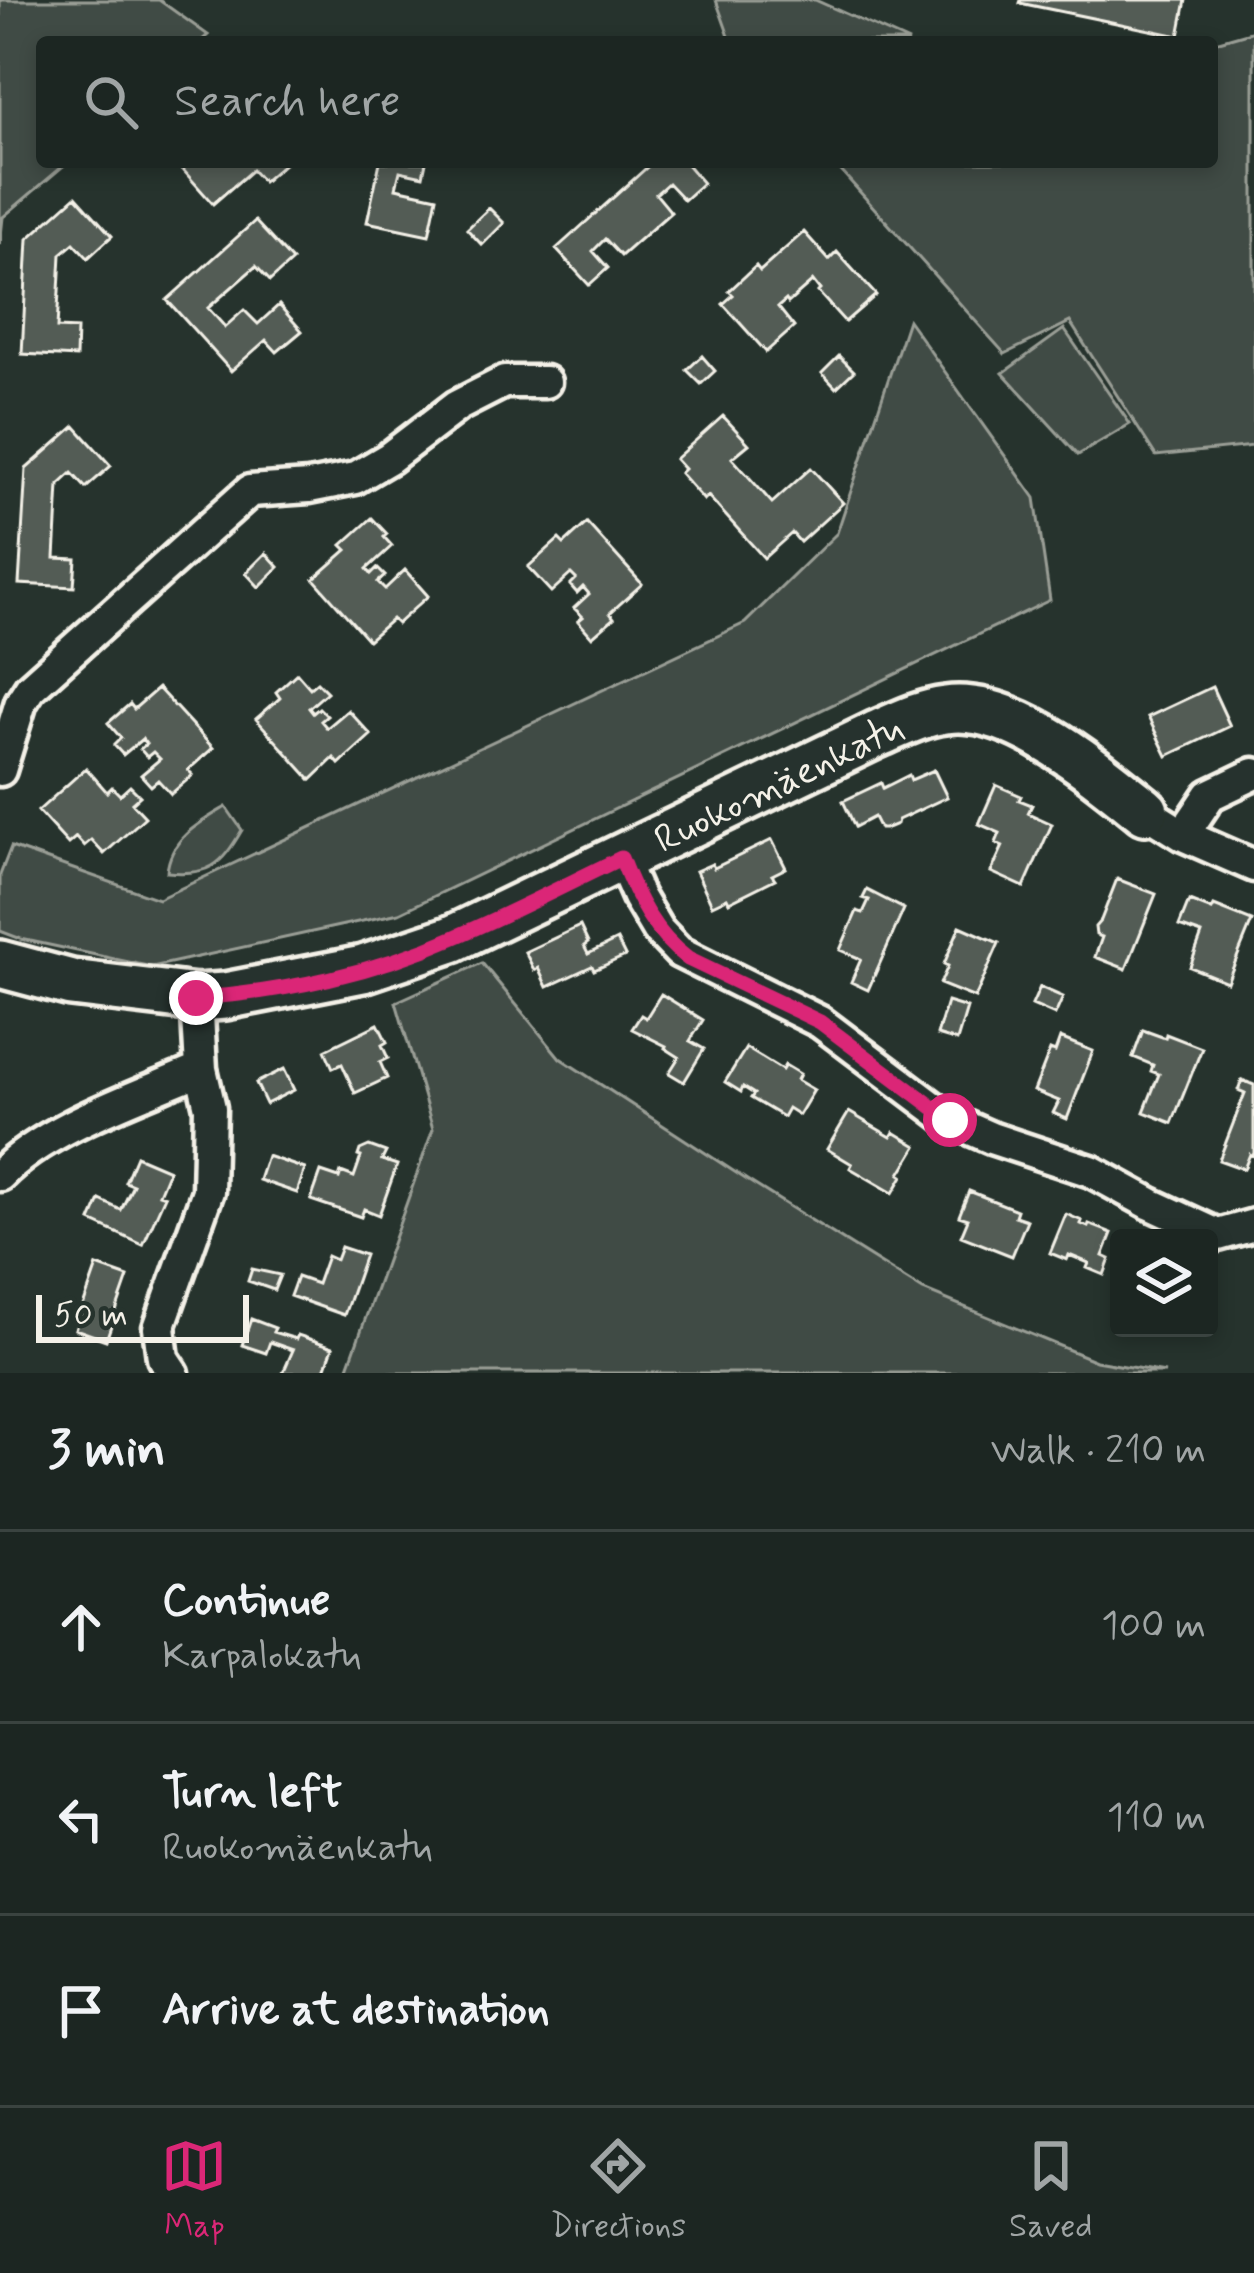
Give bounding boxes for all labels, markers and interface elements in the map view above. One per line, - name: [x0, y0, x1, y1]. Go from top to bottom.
- search box: [36, 36, 1218, 168]
- icon: search: [78, 69, 144, 135]
- text: Search here: [174, 73, 401, 132]
- street label: Ruokomäenkatu: [647, 704, 912, 867]
- route end: [169, 971, 223, 1025]
- route start: [923, 1093, 977, 1147]
- map controls: [1110, 1229, 1218, 1337]
- button: layers: [1110, 1229, 1218, 1337]
- scale bar: [36, 1289, 249, 1342]
- text: 50 m: [54, 1294, 128, 1338]
- text: 3 min: [48, 1418, 166, 1484]
- text: Walk · 210 m: [991, 1426, 1206, 1477]
- text: Continue: [162, 1572, 330, 1631]
- icon: ahead: [48, 1594, 114, 1660]
- text: 100 m: [1101, 1601, 1206, 1652]
- text: Karpalokatu: [162, 1631, 361, 1682]
- text: Turn left: [162, 1764, 342, 1823]
- icon: left: [48, 1786, 114, 1852]
- text: 110 m: [1107, 1793, 1206, 1844]
- text: Ruokomäenkatu: [162, 1823, 433, 1874]
- icon: arrive: [48, 1978, 114, 2044]
- text: Arrive at destination: [162, 1981, 550, 2040]
- tab: Map: [161, 2133, 227, 2249]
- tab: Directions: [550, 2133, 686, 2249]
- tab: Saved: [1009, 2133, 1093, 2249]

